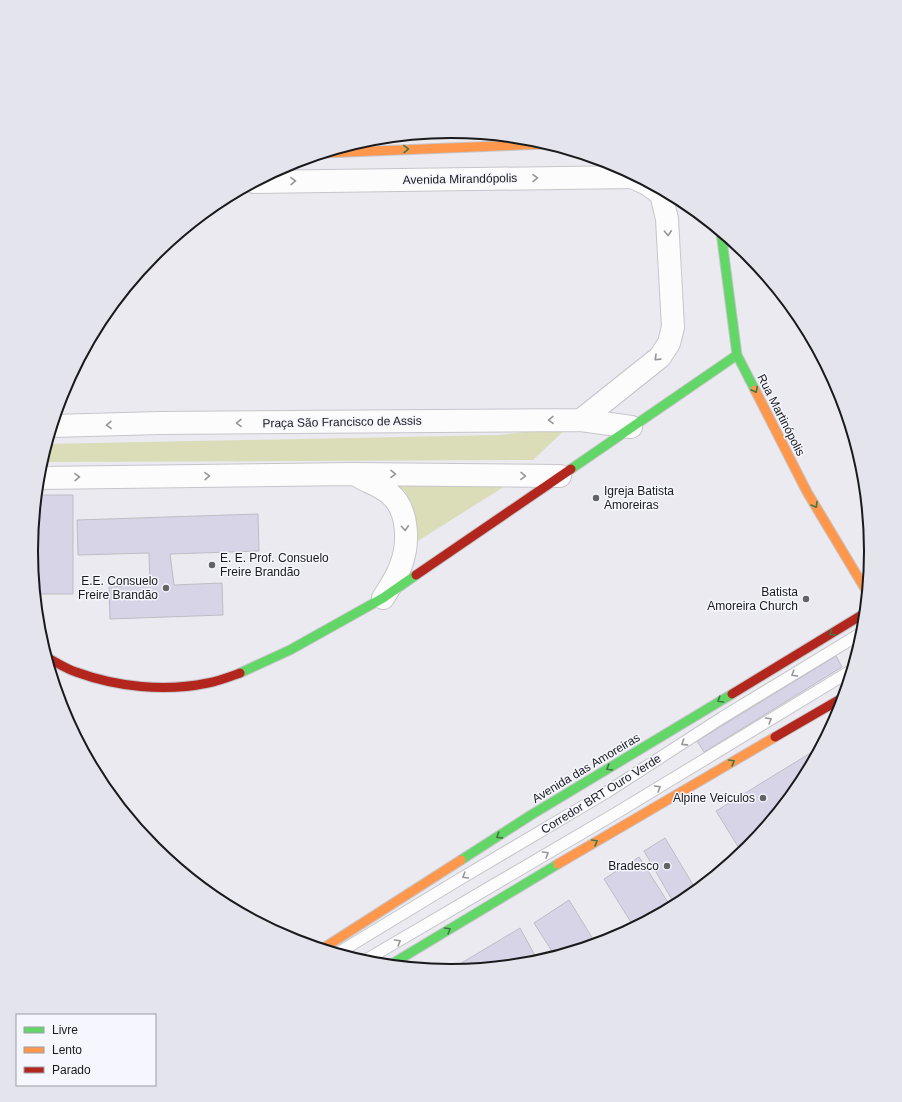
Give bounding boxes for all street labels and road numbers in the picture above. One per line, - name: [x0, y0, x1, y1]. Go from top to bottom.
- street label: Avenida Mirandópolis: [403, 171, 517, 187]
- street label: Rua Martinópolis: [754, 372, 808, 458]
- street label: Praça São Francisco de Assis: [262, 414, 422, 430]
- street label: Avenida das Amoreiras: [530, 730, 642, 806]
- street label: Corredor BRT Ouro Verde: [538, 751, 664, 837]

